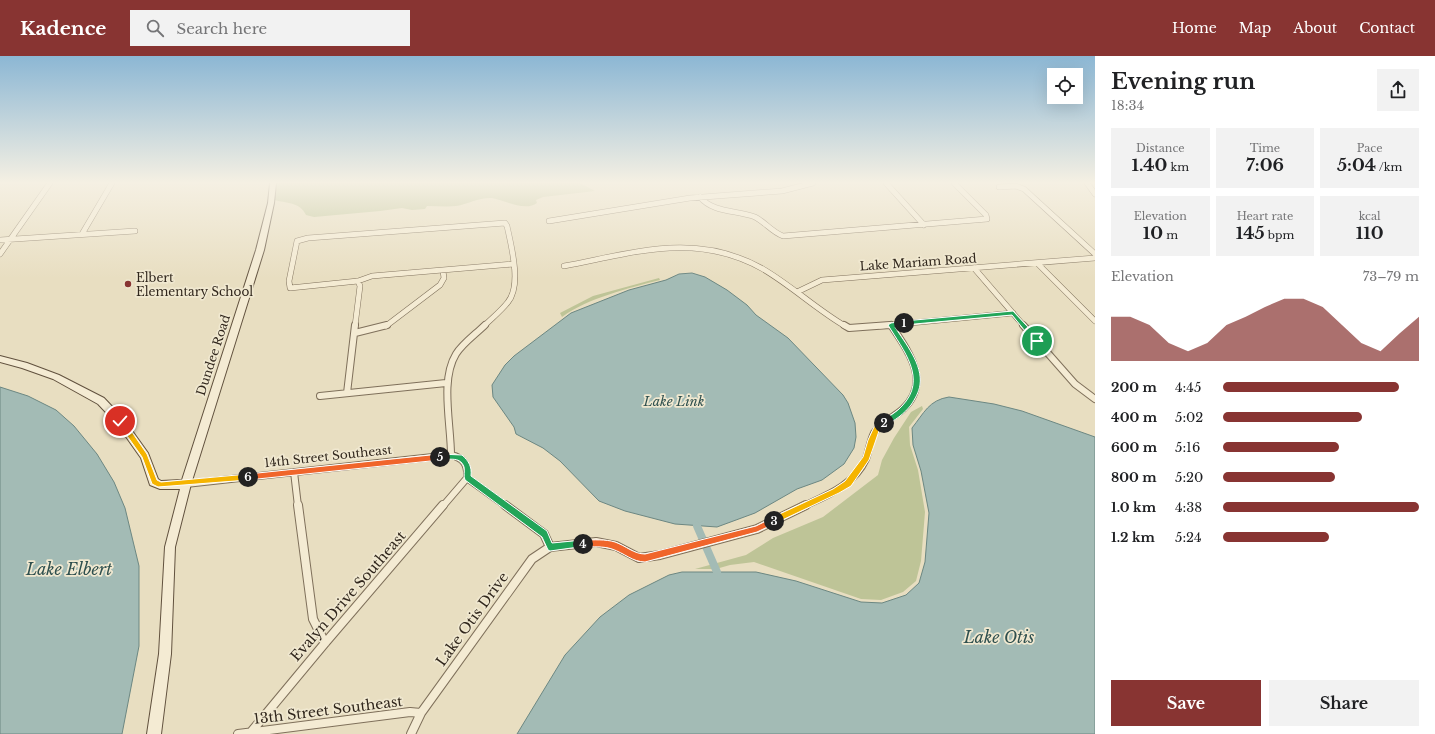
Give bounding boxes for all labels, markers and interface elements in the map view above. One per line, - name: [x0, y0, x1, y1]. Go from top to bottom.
- search box: [130, 10, 410, 46]
- text: Kadence: [20, 17, 106, 40]
- icon: search: [144, 17, 166, 39]
- text: Search here: [176, 19, 267, 38]
- text: Home: [1172, 19, 1217, 37]
- text: Map: [1239, 19, 1271, 37]
- text: About: [1293, 19, 1337, 37]
- text: Contact: [1359, 19, 1415, 37]
- map controls: [1047, 68, 1083, 104]
- button: locate: [1047, 68, 1083, 104]
- text: Evening run: [1111, 68, 1255, 95]
- button: share: [1377, 69, 1419, 111]
- text: 18:34: [1111, 97, 1144, 114]
- text: Distance: [1136, 141, 1185, 155]
- text: Time: [1250, 141, 1280, 155]
- text: Pace: [1357, 141, 1383, 155]
- text: 1.40: [1131, 155, 1167, 176]
- text: 7:06: [1246, 155, 1284, 176]
- text: 5:04: [1337, 155, 1376, 176]
- text: km: [1167, 160, 1189, 174]
- text: /km: [1376, 160, 1402, 174]
- text: Elevation: [1134, 209, 1187, 223]
- text: Heart rate: [1237, 209, 1293, 223]
- text: kcal: [1359, 209, 1381, 223]
- text: 10: [1143, 223, 1163, 244]
- text: 145: [1236, 223, 1265, 244]
- text: 110: [1356, 223, 1383, 244]
- text: m: [1163, 228, 1178, 242]
- text: bpm: [1265, 228, 1294, 242]
- street label: Lake Mariam Road: [859, 250, 977, 274]
- text: Elevation: [1111, 268, 1174, 285]
- text: 73–79 m: [1363, 268, 1419, 285]
- place label: Elbert Elementary School: [136, 270, 253, 299]
- marker: Elbert Elementary School: [123, 279, 133, 289]
- street label: Dundee Road: [193, 313, 233, 397]
- pin: 1: [894, 313, 914, 333]
- text: 1: [902, 316, 906, 330]
- pin: [1020, 324, 1054, 358]
- icon: arrive: [1026, 330, 1048, 352]
- text: 200 m: [1111, 379, 1157, 396]
- text: 4:45: [1175, 379, 1201, 396]
- water label: Lake Link: [643, 393, 705, 410]
- pin: [103, 404, 137, 438]
- text: 400 m: [1111, 409, 1157, 426]
- text: 5:02: [1175, 409, 1203, 426]
- icon: check: [109, 410, 131, 432]
- pin: 2: [874, 413, 894, 433]
- text: 2: [880, 416, 888, 430]
- text: 600 m: [1111, 439, 1157, 456]
- text: 5:16: [1175, 439, 1200, 456]
- street label: 14th Street Southeast: [264, 442, 393, 470]
- pin: 5: [430, 447, 450, 467]
- text: 5: [437, 450, 443, 464]
- pin: 6: [238, 467, 258, 487]
- text: 800 m: [1111, 469, 1157, 486]
- text: 5:20: [1175, 469, 1203, 486]
- text: 6: [244, 470, 252, 484]
- text: 1.0 km: [1111, 499, 1156, 516]
- text: 4:38: [1175, 499, 1202, 516]
- pin: 3: [764, 511, 784, 531]
- text: 3: [770, 514, 778, 528]
- street label: Evalyn Drive Southeast: [286, 527, 410, 665]
- text: 1.2 km: [1111, 529, 1155, 546]
- text: 5:24: [1175, 529, 1202, 546]
- pin: 4: [573, 534, 593, 554]
- text: 4: [579, 537, 587, 551]
- water label: Lake Elbert: [25, 559, 112, 579]
- street label: Lake Otis Drive: [432, 568, 512, 670]
- water label: Lake Otis: [963, 627, 1034, 647]
- button: Save: [1111, 680, 1261, 726]
- button: Share: [1269, 680, 1419, 726]
- street label: 13th Street Southeast: [253, 692, 404, 728]

